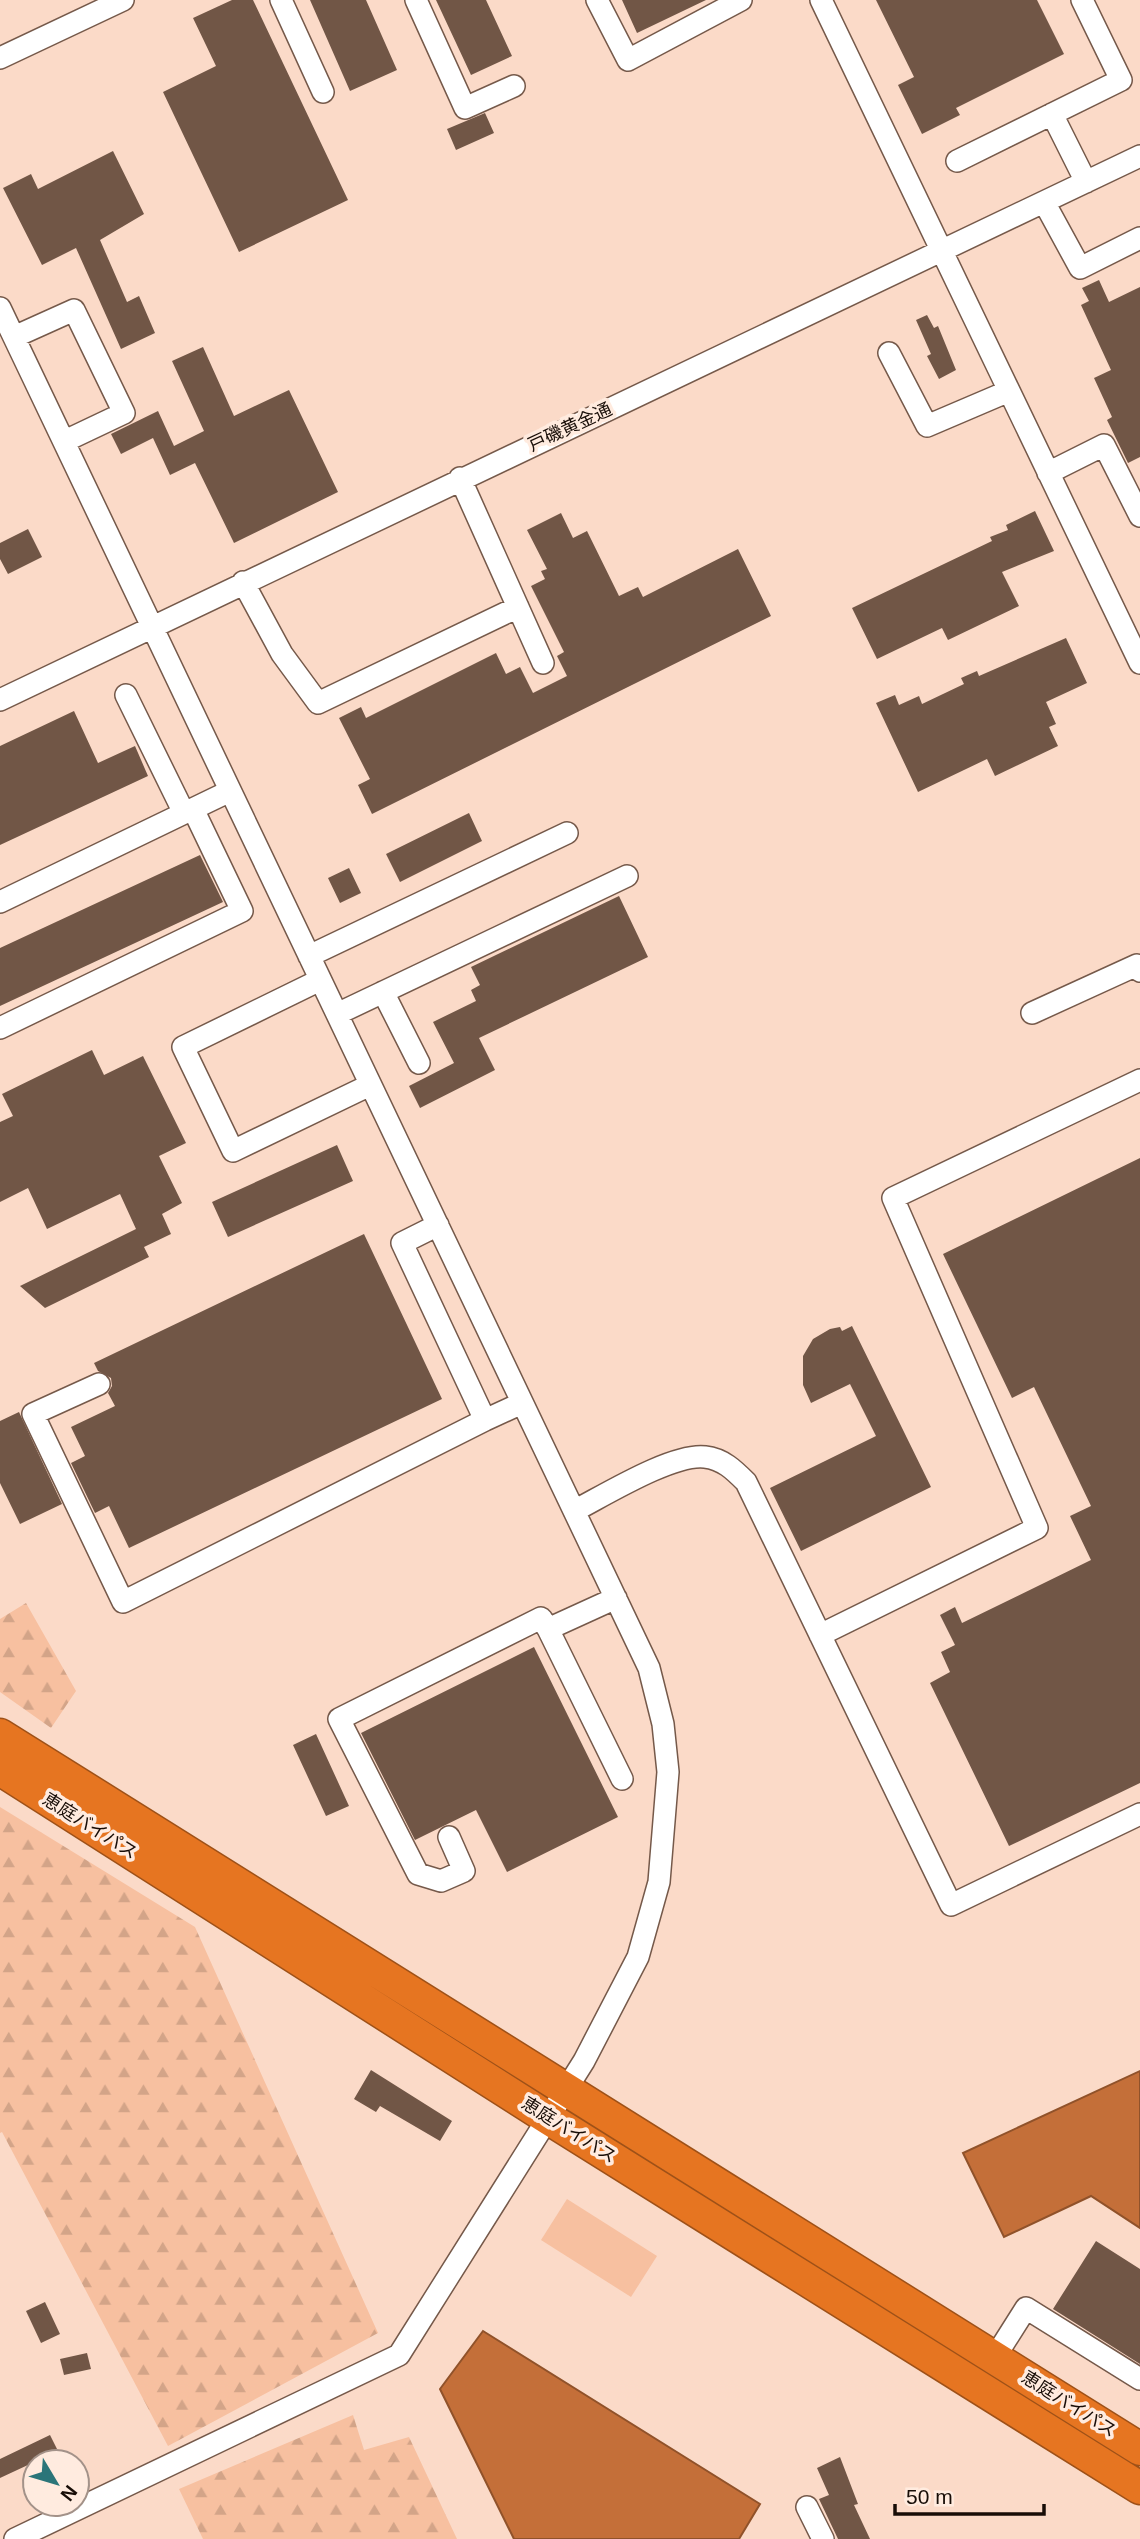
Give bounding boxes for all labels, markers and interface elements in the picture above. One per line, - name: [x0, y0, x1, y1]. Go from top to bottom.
- street label: 戸磯黄金通: [525, 399, 615, 455]
- street label: 恵庭バイパス: [39, 1789, 141, 1863]
- street label: 恵庭バイパス: [518, 2093, 620, 2167]
- street label: 恵庭バイパス: [1018, 2367, 1120, 2441]
- north arrow: [21, 2448, 91, 2518]
- scale bar: [895, 2472, 1044, 2516]
- text: N: [57, 2481, 82, 2505]
- text: 50 m: [906, 2485, 953, 2508]

